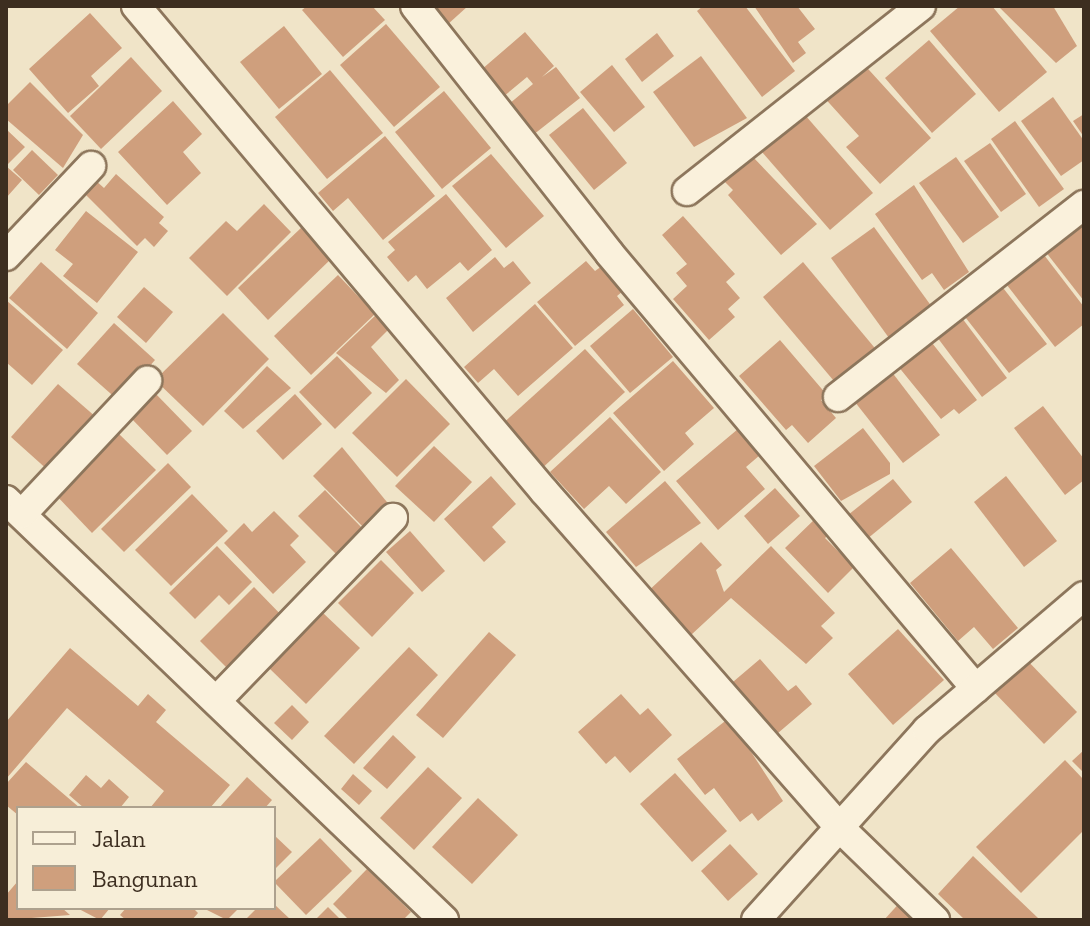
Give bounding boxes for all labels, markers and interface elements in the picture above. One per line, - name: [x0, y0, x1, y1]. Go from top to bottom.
- legend: [16, 806, 276, 910]
- text: Jalan: [92, 824, 146, 853]
- text: Bangunan: [92, 864, 198, 893]

